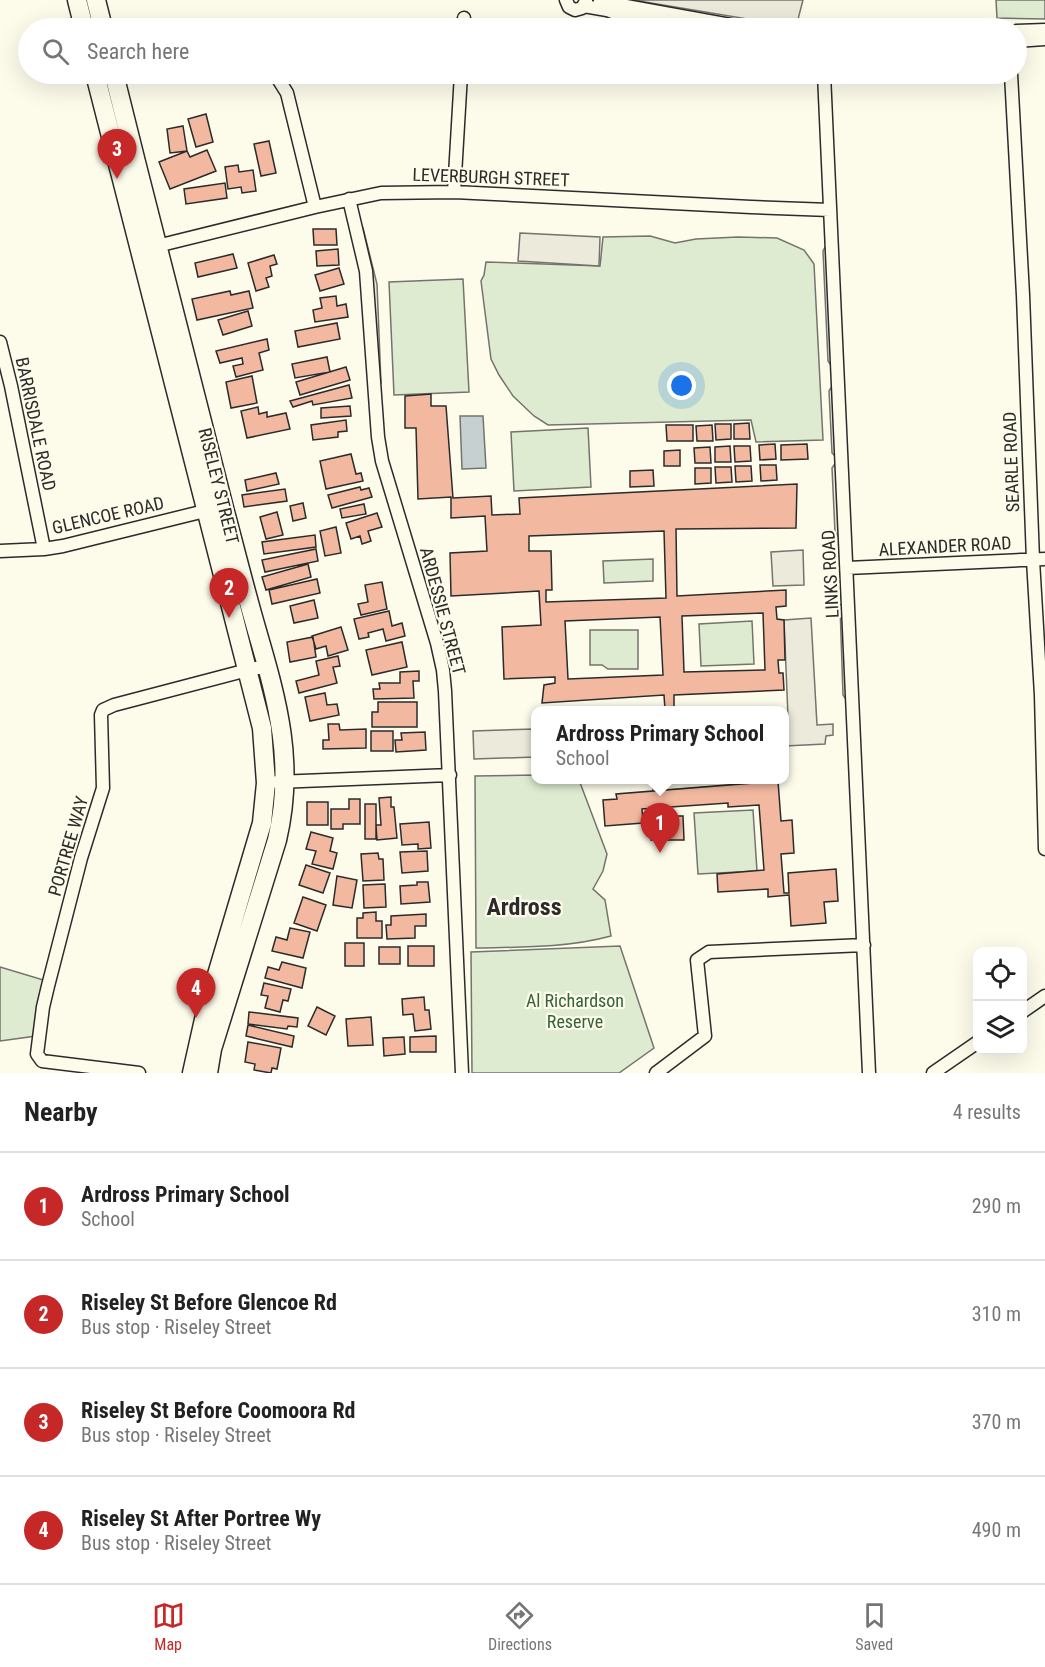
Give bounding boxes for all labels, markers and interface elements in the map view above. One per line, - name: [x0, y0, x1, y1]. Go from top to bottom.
- search box: [18, 18, 1027, 84]
- icon: search: [39, 35, 72, 68]
- text: Search here: [87, 39, 189, 64]
- pin: 3: [98, 130, 136, 179]
- street label: LEVERBURGH STREET: [412, 164, 570, 190]
- street label: BARRISDALE ROAD: [12, 355, 60, 493]
- your location: [667, 371, 696, 400]
- street label: SEARLE ROAD: [999, 411, 1023, 513]
- street label: RISELEY STREET: [194, 426, 244, 546]
- street label: GLENCOE ROAD: [50, 492, 166, 538]
- street label: LINKS ROAD: [817, 529, 843, 619]
- street label: ALEXANDER ROAD: [878, 532, 1012, 560]
- street label: ARDESSIE STREET: [416, 545, 470, 677]
- pin: 2: [210, 568, 248, 618]
- popup: [531, 706, 789, 784]
- text: Ardross Primary School: [556, 721, 764, 746]
- text: School: [556, 746, 610, 770]
- street label: PORTREE WAY: [44, 793, 92, 898]
- pin: 1: [640, 804, 680, 853]
- district label: Ardross: [486, 893, 562, 921]
- map controls: [973, 947, 1027, 1055]
- button: locate: [973, 947, 1027, 1001]
- pin: 4: [176, 968, 216, 1018]
- park label: Al Richardson Reserve: [526, 990, 624, 1032]
- button: layers: [973, 1001, 1027, 1055]
- text: Nearby: [24, 1097, 98, 1127]
- text: 4 results: [953, 1100, 1021, 1124]
- text: Ardross Primary School: [81, 1182, 290, 1207]
- text: 1: [38, 1194, 49, 1218]
- text: 290 m: [972, 1194, 1021, 1218]
- text: School: [81, 1207, 135, 1231]
- text: Riseley St Before Glencoe Rd: [81, 1290, 337, 1315]
- text: 2: [38, 1302, 49, 1326]
- text: 310 m: [972, 1302, 1021, 1326]
- text: Bus stop · Riseley Street: [81, 1315, 271, 1339]
- text: Riseley St Before Coomoora Rd: [81, 1398, 356, 1423]
- text: 3: [38, 1410, 49, 1434]
- text: 370 m: [972, 1410, 1021, 1434]
- text: Bus stop · Riseley Street: [81, 1423, 271, 1447]
- text: Riseley St After Portree Wy: [81, 1506, 321, 1531]
- text: 4: [38, 1518, 49, 1542]
- text: 490 m: [972, 1518, 1021, 1542]
- text: Bus stop · Riseley Street: [81, 1531, 271, 1555]
- tab: Map: [152, 1599, 185, 1654]
- tab: Directions: [488, 1599, 552, 1654]
- tab: Saved: [855, 1599, 893, 1654]

